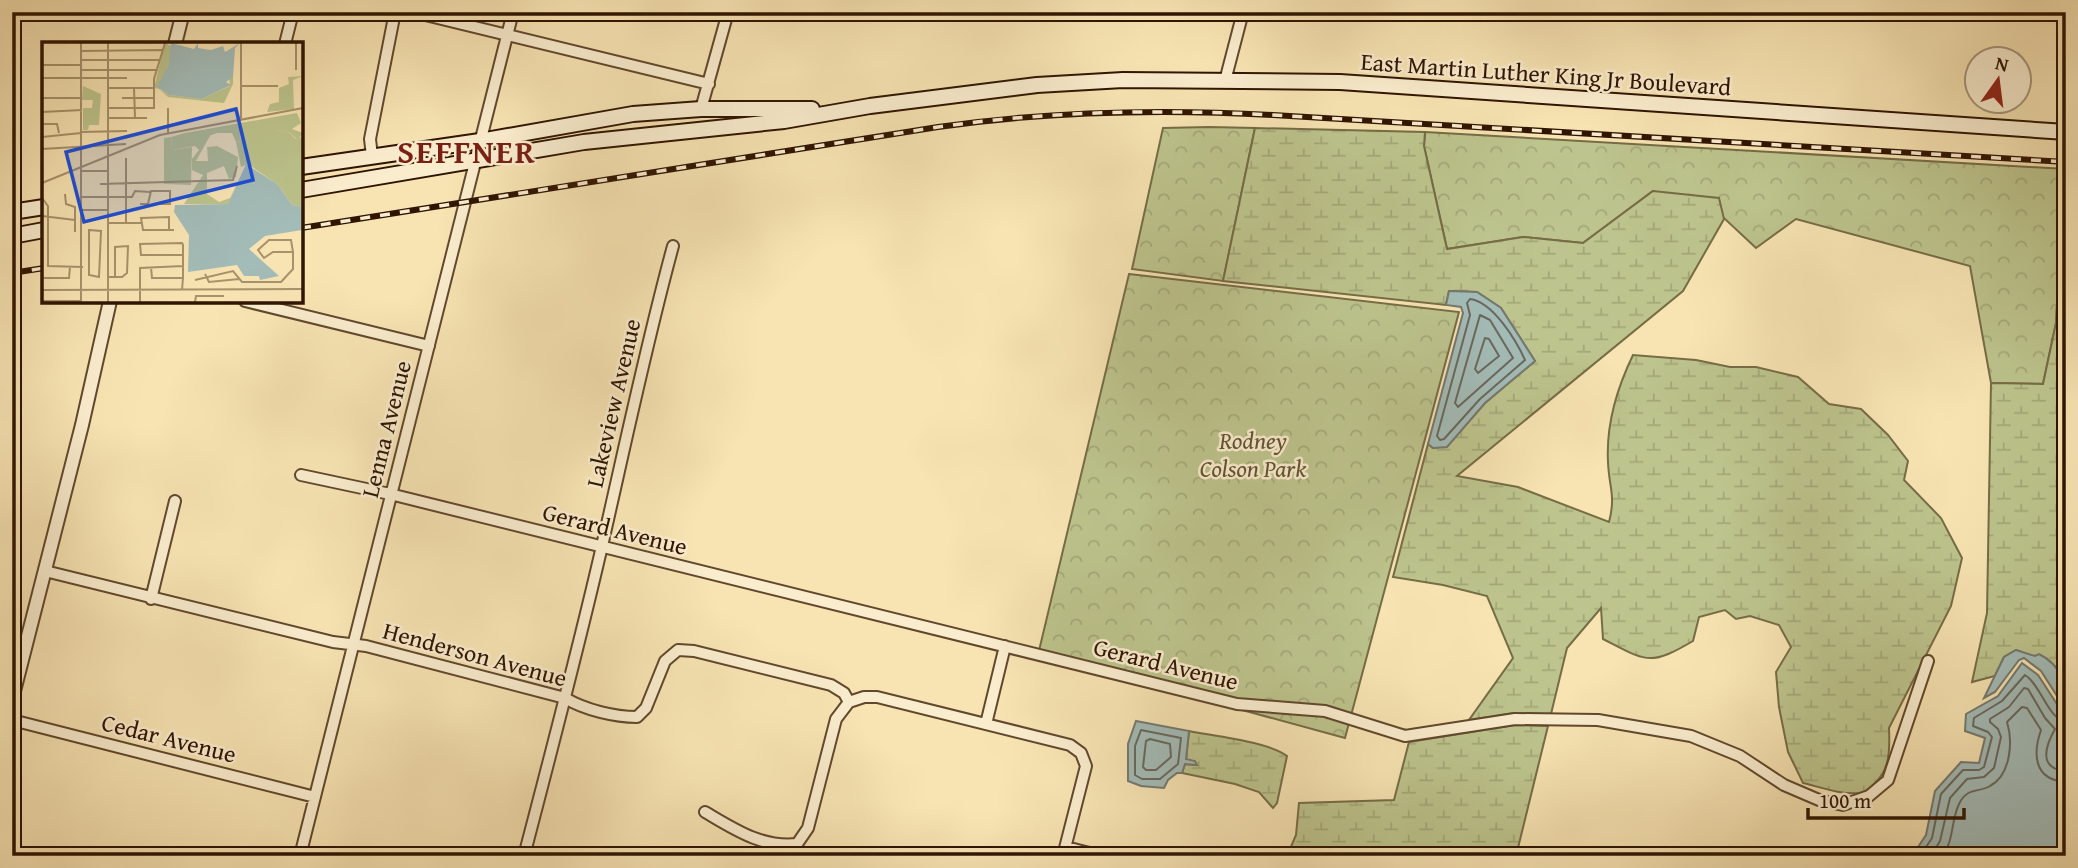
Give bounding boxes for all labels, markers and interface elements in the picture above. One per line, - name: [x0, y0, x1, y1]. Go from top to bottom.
- inset map: [42, 42, 303, 303]
- street label: East Martin Luther King Jr Boulevard: [1360, 44, 1733, 104]
- north arrow: [1962, 46, 2032, 116]
- text: N: [1993, 48, 2012, 79]
- district label: SEFFNER: [397, 128, 537, 175]
- street label: Lakeview Avenue: [577, 315, 649, 491]
- street label: Lenna Avenue: [352, 357, 420, 501]
- park label: Rodney Colson Park: [1200, 423, 1306, 486]
- street label: Gerard Avenue: [539, 494, 691, 564]
- street label: Henderson Avenue: [379, 613, 571, 695]
- street label: Gerard Avenue: [1090, 629, 1242, 699]
- street label: Cedar Avenue: [98, 704, 240, 772]
- scale bar: [1808, 777, 1964, 821]
- text: 100 m: [1819, 785, 1871, 816]

